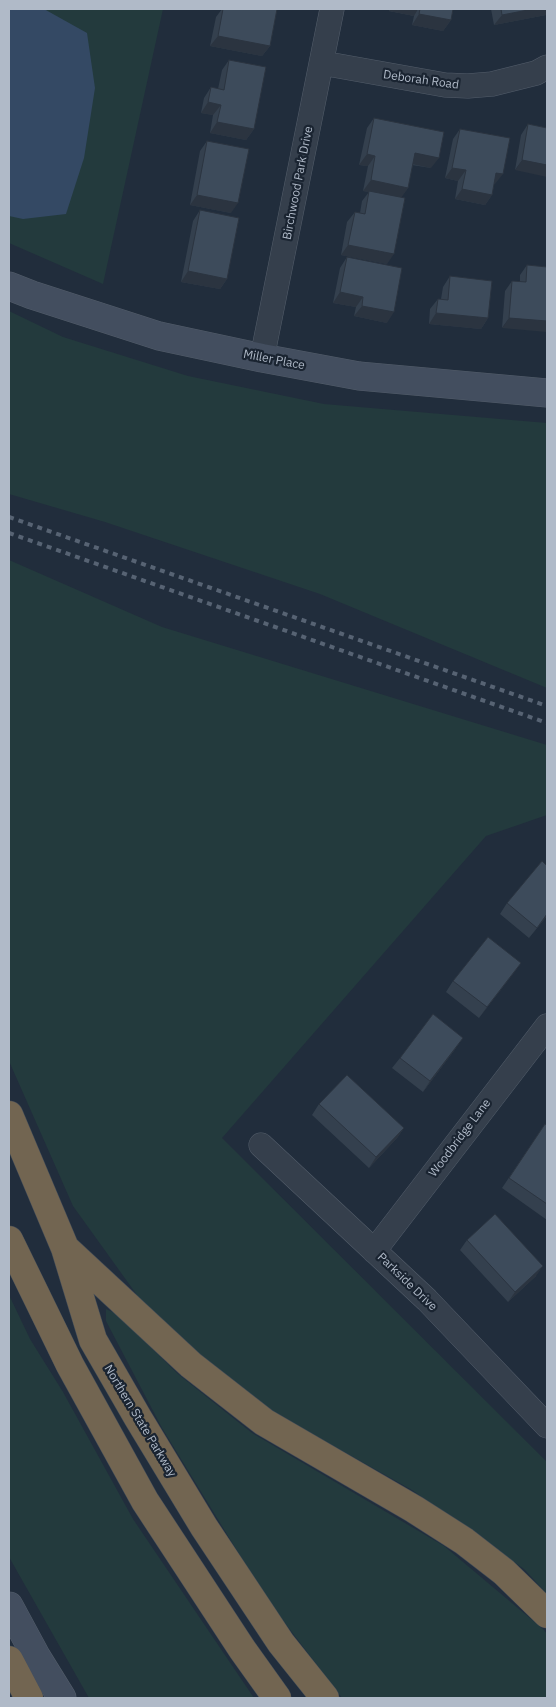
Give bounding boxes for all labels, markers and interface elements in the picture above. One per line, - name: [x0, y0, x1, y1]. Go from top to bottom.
- street label: Deborah Road: [382, 68, 460, 92]
- street label: Birchwood Park Drive: [280, 125, 316, 241]
- street label: Miller Place: [242, 347, 306, 373]
- street label: Woodbridge Lane: [426, 1096, 494, 1180]
- street label: Parkside Drive: [374, 1250, 440, 1314]
- street label: Northern State Parkway: [101, 1362, 179, 1480]

